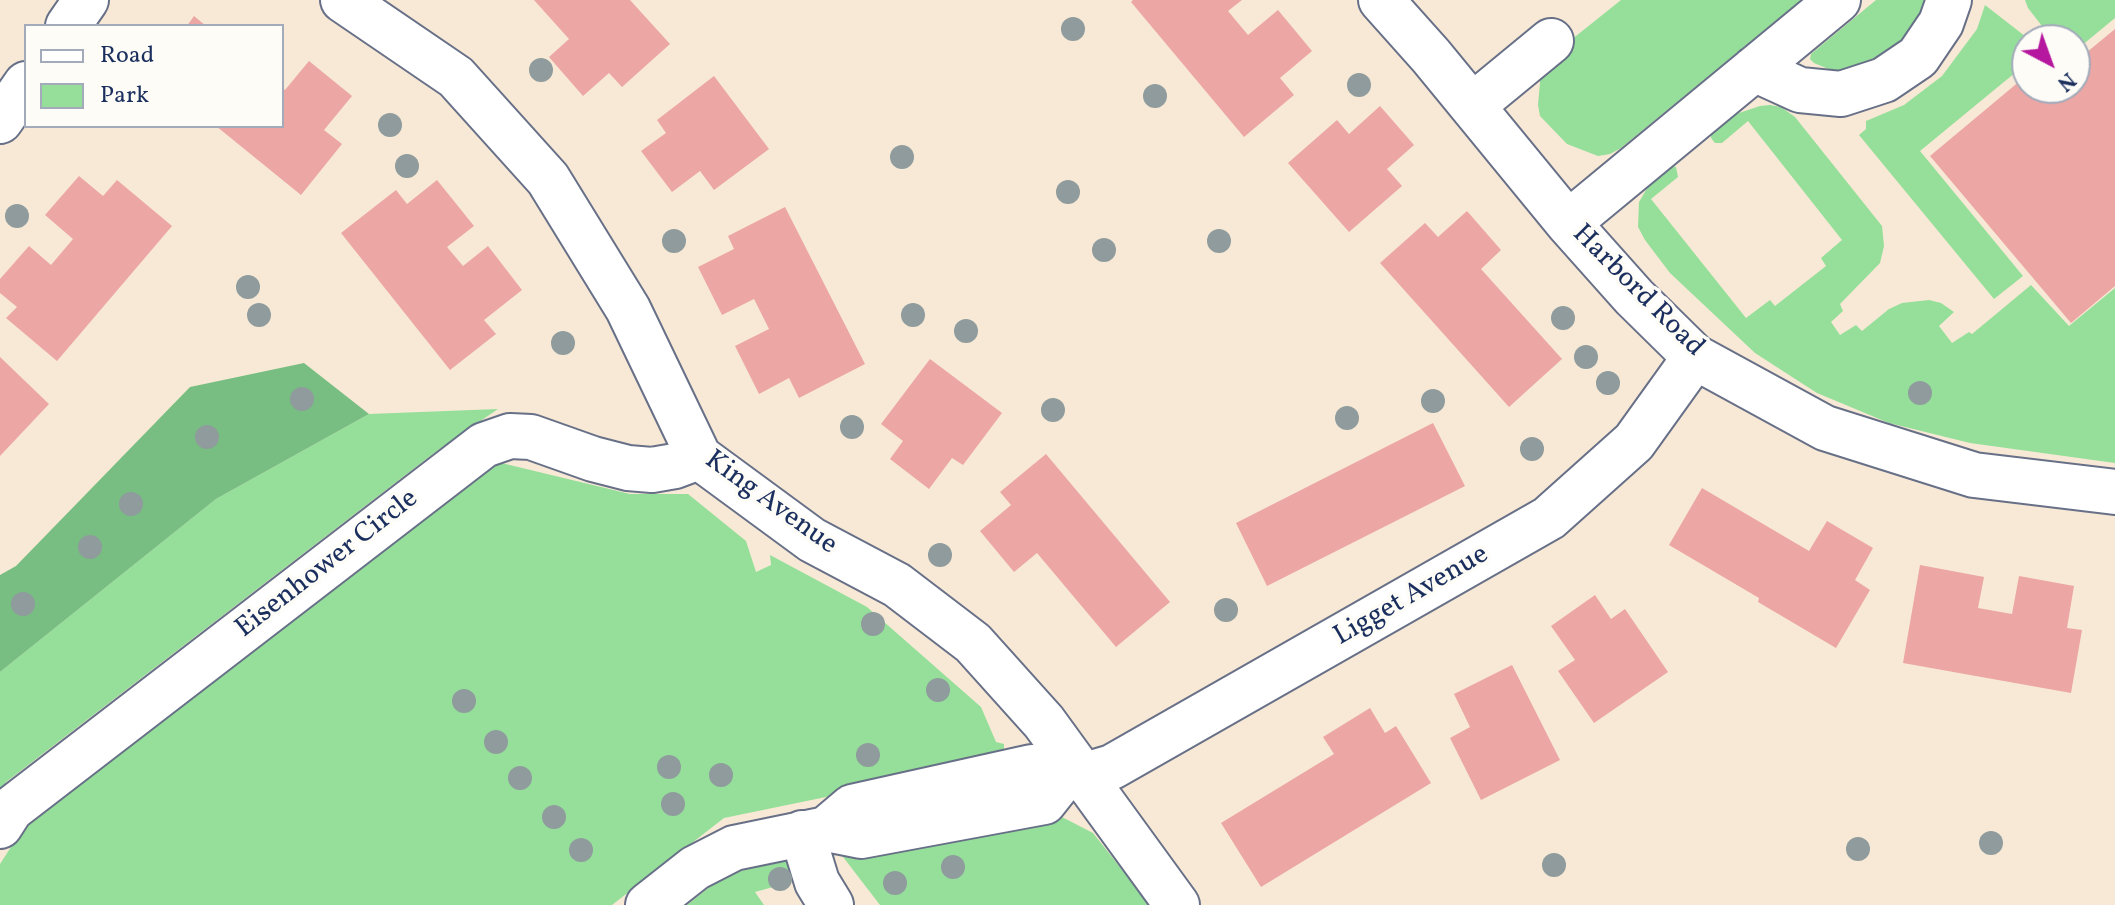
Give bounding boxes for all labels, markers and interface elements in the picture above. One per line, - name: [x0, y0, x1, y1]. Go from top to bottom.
- legend: [24, 24, 284, 128]
- north arrow: [2011, 24, 2091, 104]
- text: Road: [100, 39, 154, 73]
- text: N: [2050, 64, 2082, 98]
- text: Park: [100, 79, 149, 113]
- street label: Harbord Road: [1564, 219, 1710, 365]
- street label: King Avenue: [697, 445, 843, 563]
- street label: Eisenhower Circle: [230, 483, 426, 647]
- street label: Ligget Avenue: [1329, 539, 1495, 655]

